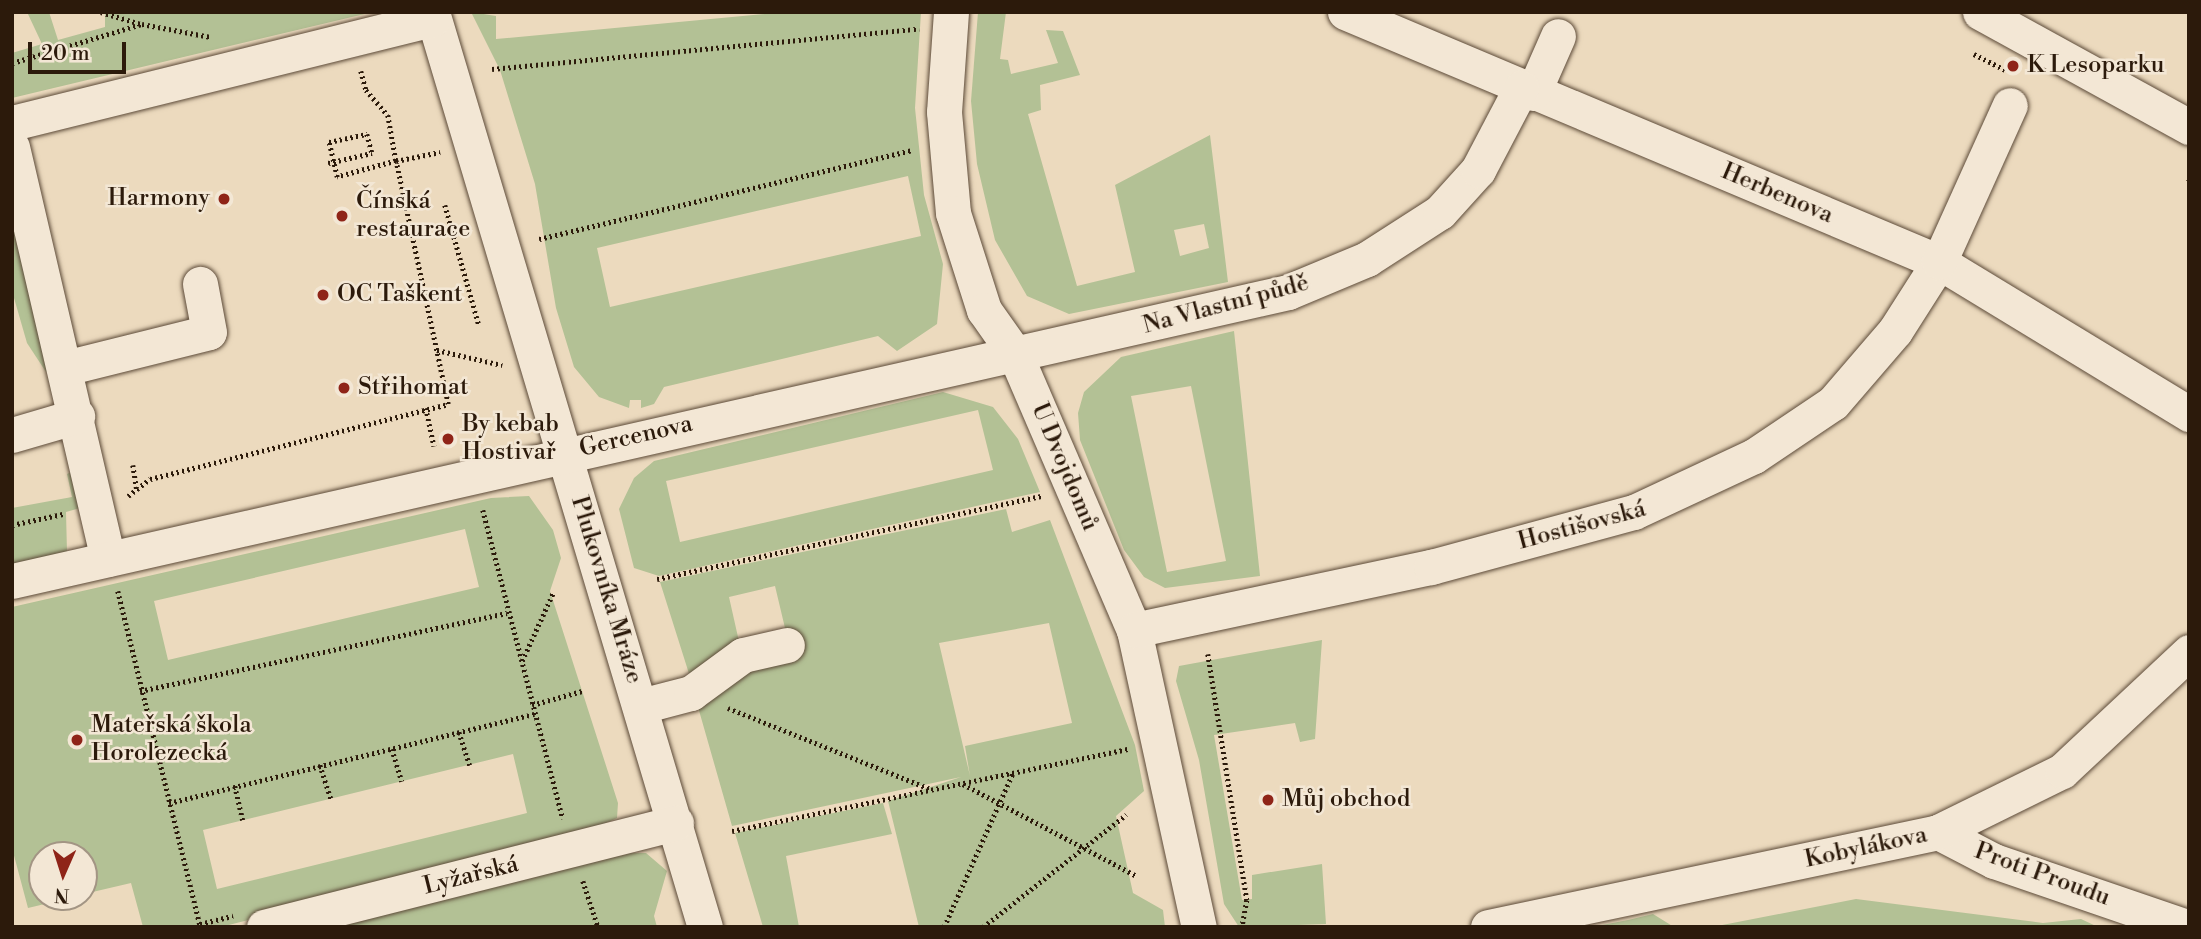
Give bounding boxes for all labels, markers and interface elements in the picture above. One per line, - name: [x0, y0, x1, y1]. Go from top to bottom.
- scale bar: [32, 28, 130, 72]
- text: 20 m: [41, 41, 90, 67]
- place label: K Lesoparku: [2027, 52, 2164, 80]
- marker: K Lesoparku: [2005, 58, 2021, 74]
- street label: Herbenova: [1717, 158, 1837, 230]
- place label: Harmony: [107, 185, 210, 213]
- place label: Čínská restaurace: [356, 188, 470, 244]
- marker: Harmony: [216, 191, 232, 207]
- marker: Čínská restaurace: [334, 208, 350, 224]
- street label: Na Vlastní půdě: [1140, 269, 1312, 341]
- place label: OC Taškent: [337, 281, 463, 309]
- marker: OC Taškent: [315, 287, 331, 303]
- place label: Střihomat: [358, 374, 468, 402]
- marker: Střihomat: [336, 380, 352, 396]
- street label: U Dvojdomů: [1024, 399, 1104, 535]
- street label: Gercenova: [577, 410, 695, 464]
- place label: By kebab Hostivař: [462, 411, 559, 467]
- marker: By kebab Hostivař: [440, 431, 456, 447]
- street label: Plukovníka Mráze: [564, 493, 648, 687]
- street label: Hostišovská: [1515, 495, 1649, 557]
- place label: Mateřská škola Horolezecká: [91, 712, 252, 768]
- marker: Mateřská škola Horolezecká: [69, 732, 85, 748]
- place label: Můj obchod: [1282, 786, 1410, 814]
- marker: Můj obchod: [1260, 792, 1276, 808]
- street label: Kobylákova: [1802, 821, 1930, 875]
- street label: Proti Proudu: [1970, 837, 2114, 913]
- north arrow: [28, 841, 98, 911]
- street label: Lyžařská: [420, 850, 522, 902]
- text: N: [54, 883, 70, 907]

